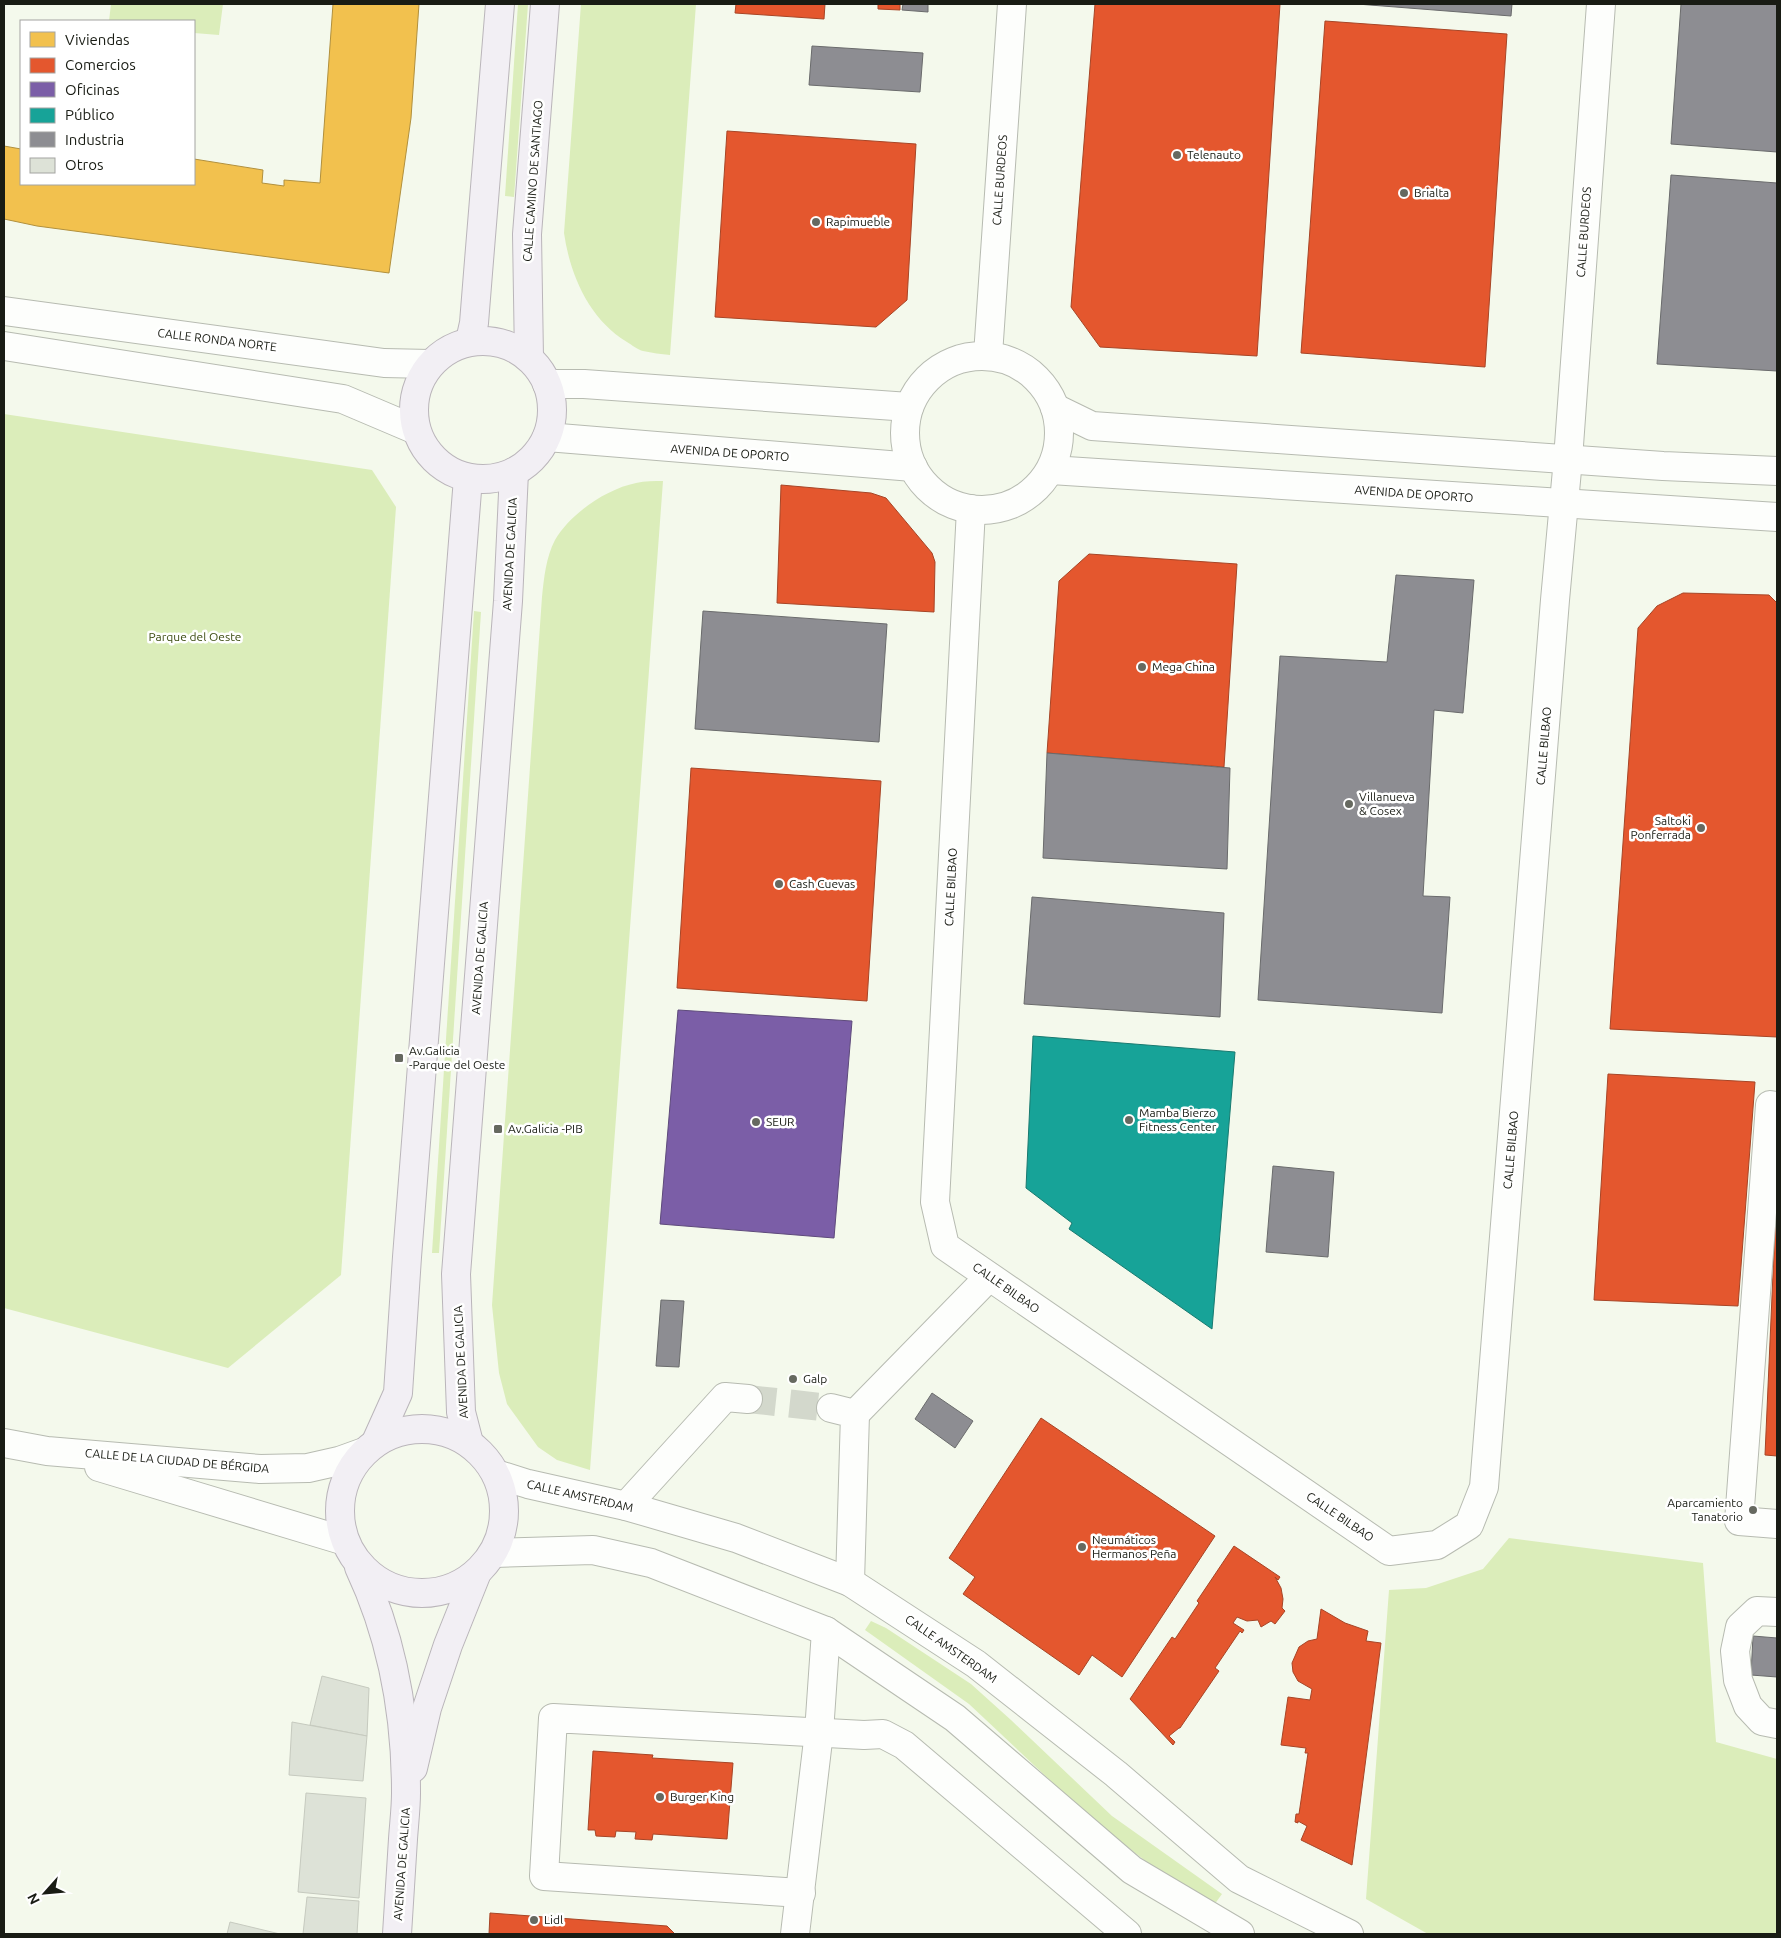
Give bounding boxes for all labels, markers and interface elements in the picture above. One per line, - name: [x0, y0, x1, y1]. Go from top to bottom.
- legend: [20, 20, 195, 185]
- text: Viviendas: [65, 31, 129, 48]
- text: Comercios: [65, 56, 136, 73]
- text: Oficinas: [65, 81, 119, 98]
- street label: CALLE CAMINO DE SANTIAGO: [520, 100, 545, 262]
- text: Público: [65, 106, 115, 123]
- text: Industria: [65, 131, 124, 148]
- street label: CALLE BURDEOS: [990, 134, 1009, 226]
- place label: Telenauto: [1187, 148, 1241, 161]
- marker: Telenauto: [1171, 149, 1183, 161]
- text: Otros: [65, 156, 104, 173]
- place label: Brialta: [1414, 186, 1449, 199]
- street label: CALLE BURDEOS: [1574, 186, 1593, 278]
- marker: Brialta: [1398, 187, 1410, 199]
- place label: Rapimueble: [826, 215, 890, 228]
- marker: Rapimueble: [810, 216, 822, 228]
- street label: CALLE RONDA NORTE: [157, 326, 278, 353]
- street label: AVENIDA DE OPORTO: [670, 442, 790, 463]
- street label: AVENIDA DE OPORTO: [1354, 483, 1474, 504]
- street label: AVENIDA DE GALICIA: [500, 497, 519, 611]
- park label: Parque del Oeste: [148, 630, 242, 643]
- place label: Mega China: [1152, 660, 1215, 673]
- marker: Mega China: [1136, 661, 1148, 673]
- street label: CALLE BILBAO: [1534, 706, 1553, 786]
- place label: Villanueva & Cosex: [1359, 790, 1415, 817]
- marker: Villanueva & Cosex: [1343, 798, 1355, 810]
- place label: Saltoki Ponferrada: [1630, 814, 1691, 841]
- marker: Saltoki Ponferrada: [1695, 822, 1707, 834]
- street label: CALLE BILBAO: [942, 847, 959, 927]
- place label: Cash Cuevas: [789, 877, 855, 890]
- marker: Cash Cuevas: [773, 878, 785, 890]
- street label: AVENIDA DE GALICIA: [469, 901, 490, 1015]
- place label: Av.Galicia -Parque del Oeste: [409, 1044, 505, 1071]
- marker: Av.Galicia -Parque del Oeste: [393, 1052, 405, 1064]
- place label: Mamba Bierzo Fitness Center: [1139, 1106, 1217, 1133]
- street label: CALLE BILBAO: [1501, 1110, 1520, 1190]
- marker: Mamba Bierzo Fitness Center: [1123, 1114, 1135, 1126]
- place label: SEUR: [766, 1115, 795, 1128]
- marker: SEUR: [750, 1116, 762, 1128]
- place label: Av.Galicia -PIB: [508, 1122, 583, 1135]
- marker: Av.Galicia -PIB: [492, 1123, 504, 1135]
- street label: CALLE BILBAO: [970, 1260, 1042, 1315]
- street label: AVENIDA DE GALICIA: [451, 1305, 470, 1419]
- place label: Galp: [803, 1372, 827, 1385]
- marker: Galp: [787, 1373, 799, 1385]
- street label: CALLE DE LA CIUDAD DE BÉRGIDA: [84, 1446, 270, 1475]
- street label: CALLE AMSTERDAM: [526, 1477, 635, 1514]
- street label: CALLE BILBAO: [1304, 1489, 1376, 1544]
- place label: Aparcamiento Tanatorio: [1667, 1496, 1743, 1523]
- marker: Aparcamiento Tanatorio: [1747, 1504, 1759, 1516]
- place label: Neumáticos Hermanos Peña: [1092, 1533, 1176, 1560]
- marker: Neumáticos Hermanos Peña: [1076, 1541, 1088, 1553]
- street label: CALLE AMSTERDAM: [903, 1612, 1000, 1685]
- place label: Burger King: [670, 1790, 734, 1803]
- marker: Burger King: [654, 1791, 666, 1803]
- street label: AVENIDA DE GALICIA: [391, 1807, 412, 1921]
- north arrow: [20, 1868, 70, 1918]
- text: N: [24, 1891, 43, 1907]
- place label: Lidl: [544, 1913, 563, 1926]
- marker: Lidl: [528, 1914, 540, 1926]

